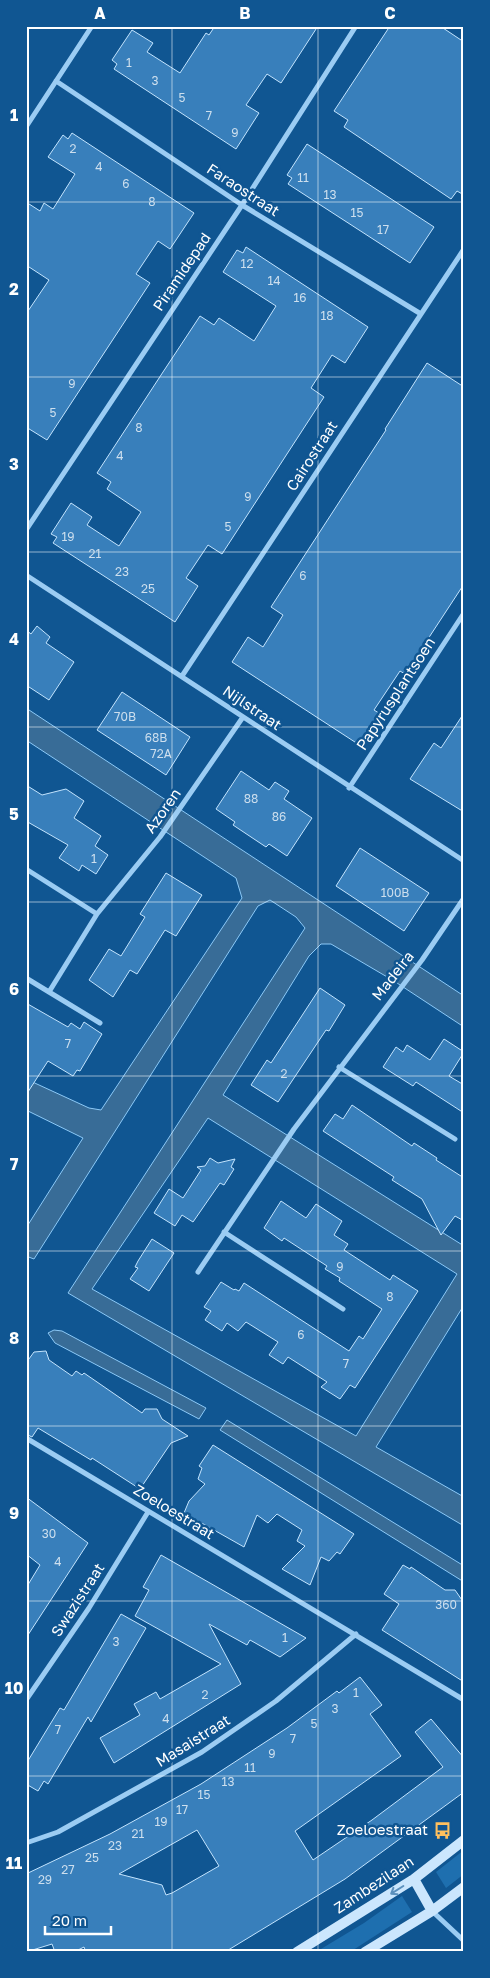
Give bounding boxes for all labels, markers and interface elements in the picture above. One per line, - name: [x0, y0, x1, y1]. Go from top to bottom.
- text: A: [94, 3, 106, 23]
- text: B: [239, 3, 251, 23]
- text: C: [384, 3, 396, 23]
- house number: 1: [126, 55, 132, 70]
- house number: 3: [151, 73, 159, 88]
- house number: 5: [179, 90, 186, 105]
- text: 1: [10, 105, 18, 125]
- house number: 7: [206, 108, 212, 123]
- house number: 9: [231, 125, 239, 140]
- house number: 2: [70, 141, 77, 156]
- house number: 4: [95, 159, 103, 174]
- street label: Faraostraat: [204, 159, 283, 219]
- house number: 11: [297, 170, 309, 185]
- house number: 6: [122, 176, 130, 191]
- house number: 13: [324, 187, 336, 202]
- house number: 8: [148, 194, 156, 209]
- house number: 15: [351, 205, 363, 220]
- house number: 17: [377, 222, 389, 237]
- street label: Piramidepad: [148, 229, 214, 314]
- house number: 12: [241, 256, 253, 271]
- house number: 14: [267, 273, 281, 288]
- text: 2: [9, 279, 19, 299]
- house number: 16: [293, 290, 307, 305]
- house number: 18: [320, 308, 334, 323]
- house number: 9: [68, 376, 76, 391]
- house number: 5: [50, 405, 57, 420]
- street label: Cairostraat: [282, 417, 340, 494]
- house number: 8: [135, 420, 143, 435]
- house number: 4: [116, 448, 124, 463]
- text: 3: [9, 454, 19, 474]
- house number: 9: [244, 489, 252, 504]
- house number: 5: [225, 519, 232, 534]
- house number: 19: [61, 529, 75, 544]
- house number: 21: [89, 546, 102, 561]
- house number: 23: [115, 564, 129, 579]
- house number: 6: [299, 568, 307, 583]
- house number: 25: [141, 581, 155, 596]
- text: 4: [9, 629, 19, 649]
- street label: Papyrusplantsoen: [352, 634, 438, 753]
- street label: Nijlstraat: [220, 681, 285, 733]
- house number: 70B: [114, 709, 136, 724]
- house number: 68B: [145, 730, 167, 745]
- house number: 72A: [150, 746, 172, 761]
- street label: Azoren: [140, 785, 184, 836]
- house number: 88: [244, 791, 258, 806]
- text: 5: [9, 804, 19, 824]
- house number: 86: [272, 809, 286, 824]
- house number: 1: [91, 851, 97, 866]
- house number: 100B: [381, 885, 409, 900]
- street label: Madeira: [367, 947, 417, 1004]
- text: 6: [9, 979, 19, 999]
- house number: 7: [65, 1036, 71, 1051]
- house number: 2: [281, 1066, 288, 1081]
- text: 7: [10, 1154, 19, 1174]
- house number: 9: [336, 1259, 344, 1274]
- house number: 8: [386, 1289, 394, 1304]
- house number: 6: [297, 1327, 305, 1342]
- text: 8: [9, 1328, 19, 1348]
- house number: 7: [343, 1356, 349, 1371]
- street label: Zoeloestraat: [131, 1480, 218, 1542]
- text: 9: [9, 1503, 19, 1523]
- house number: 30: [42, 1526, 56, 1541]
- house number: 4: [54, 1554, 62, 1569]
- street label: Swazistraat: [47, 1559, 108, 1640]
- house number: 360: [435, 1597, 457, 1612]
- house number: 1: [282, 1630, 288, 1645]
- house number: 3: [112, 1634, 120, 1649]
- text: 10: [5, 1678, 23, 1698]
- house number: 1: [353, 1685, 359, 1700]
- house number: 2: [202, 1687, 209, 1702]
- house number: 3: [331, 1701, 339, 1716]
- street label: Masaistraat: [152, 1710, 233, 1770]
- house number: 4: [162, 1711, 170, 1726]
- house number: 5: [311, 1716, 318, 1731]
- house number: 7: [55, 1722, 61, 1737]
- house number: 7: [290, 1731, 296, 1746]
- house number: 9: [268, 1746, 276, 1761]
- house number: 11: [244, 1760, 256, 1775]
- house number: 13: [222, 1774, 234, 1789]
- house number: 15: [198, 1787, 210, 1802]
- house number: 17: [176, 1802, 188, 1817]
- house number: 19: [154, 1814, 168, 1829]
- place label: Zoeloestraat: [337, 1820, 428, 1838]
- bus stop icon: Zoeloestraat: [432, 1820, 452, 1840]
- house number: 21: [132, 1826, 145, 1841]
- house number: 23: [108, 1838, 122, 1853]
- house number: 25: [85, 1850, 99, 1865]
- street label: Zambezilaan: [330, 1852, 417, 1917]
- text: 11: [6, 1853, 22, 1873]
- house number: 27: [61, 1862, 75, 1877]
- house number: 29: [38, 1872, 52, 1887]
- one-way arrow: [390, 1885, 404, 1895]
- scale bar: [45, 1903, 111, 1935]
- text: 20 m: [52, 1911, 87, 1929]

